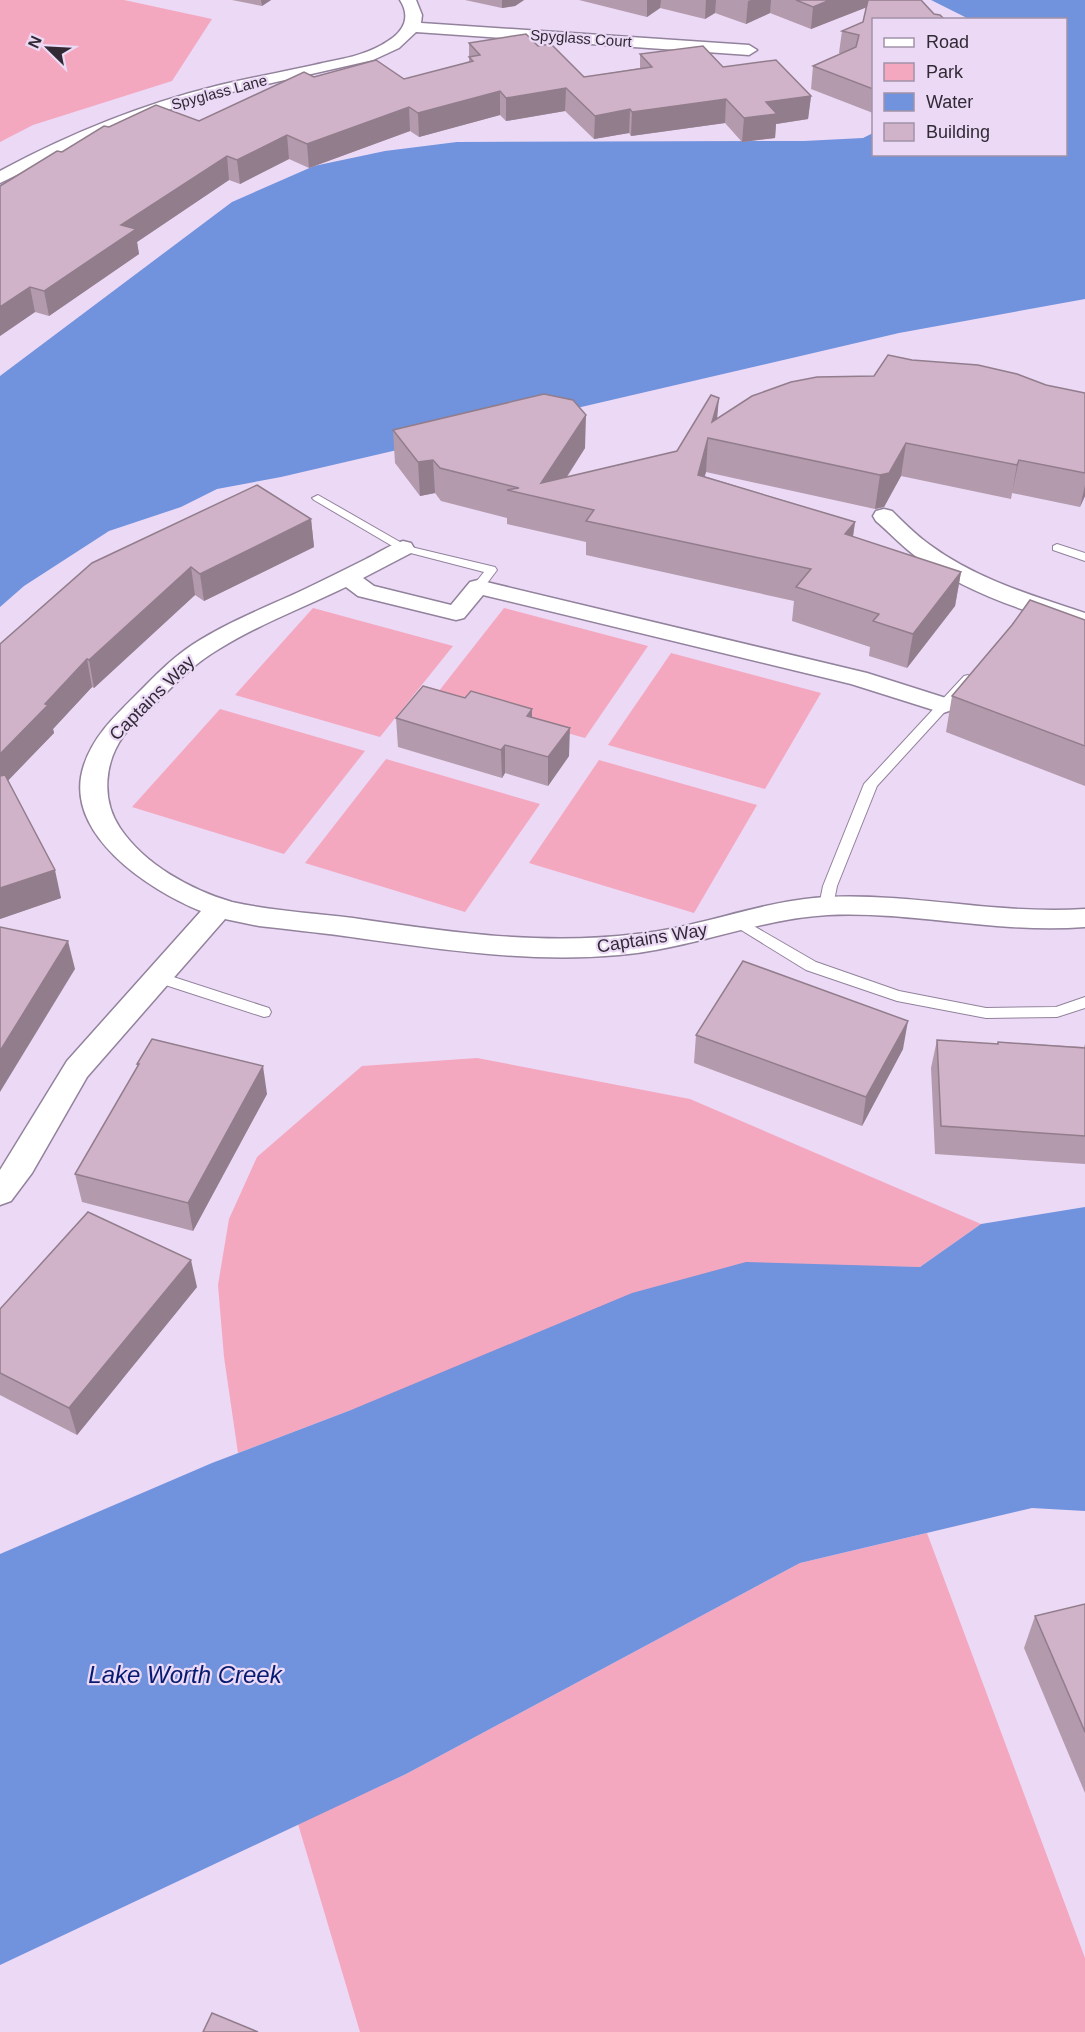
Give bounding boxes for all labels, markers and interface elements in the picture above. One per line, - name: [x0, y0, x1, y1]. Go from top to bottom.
- north arrow: [18, 18, 78, 78]
- legend: [872, 18, 1067, 156]
- street label: Spyglass Court: [530, 26, 633, 50]
- text: Road: [926, 32, 969, 52]
- text: N: [25, 33, 45, 51]
- text: Park: [926, 62, 964, 82]
- street label: Spyglass Lane: [169, 71, 269, 113]
- text: Water: [926, 92, 973, 112]
- text: Building: [926, 122, 990, 142]
- street label: Captains Way: [106, 652, 198, 744]
- street label: Captains Way: [595, 919, 709, 957]
- water label: Lake Worth Creek: [88, 1661, 284, 1688]

